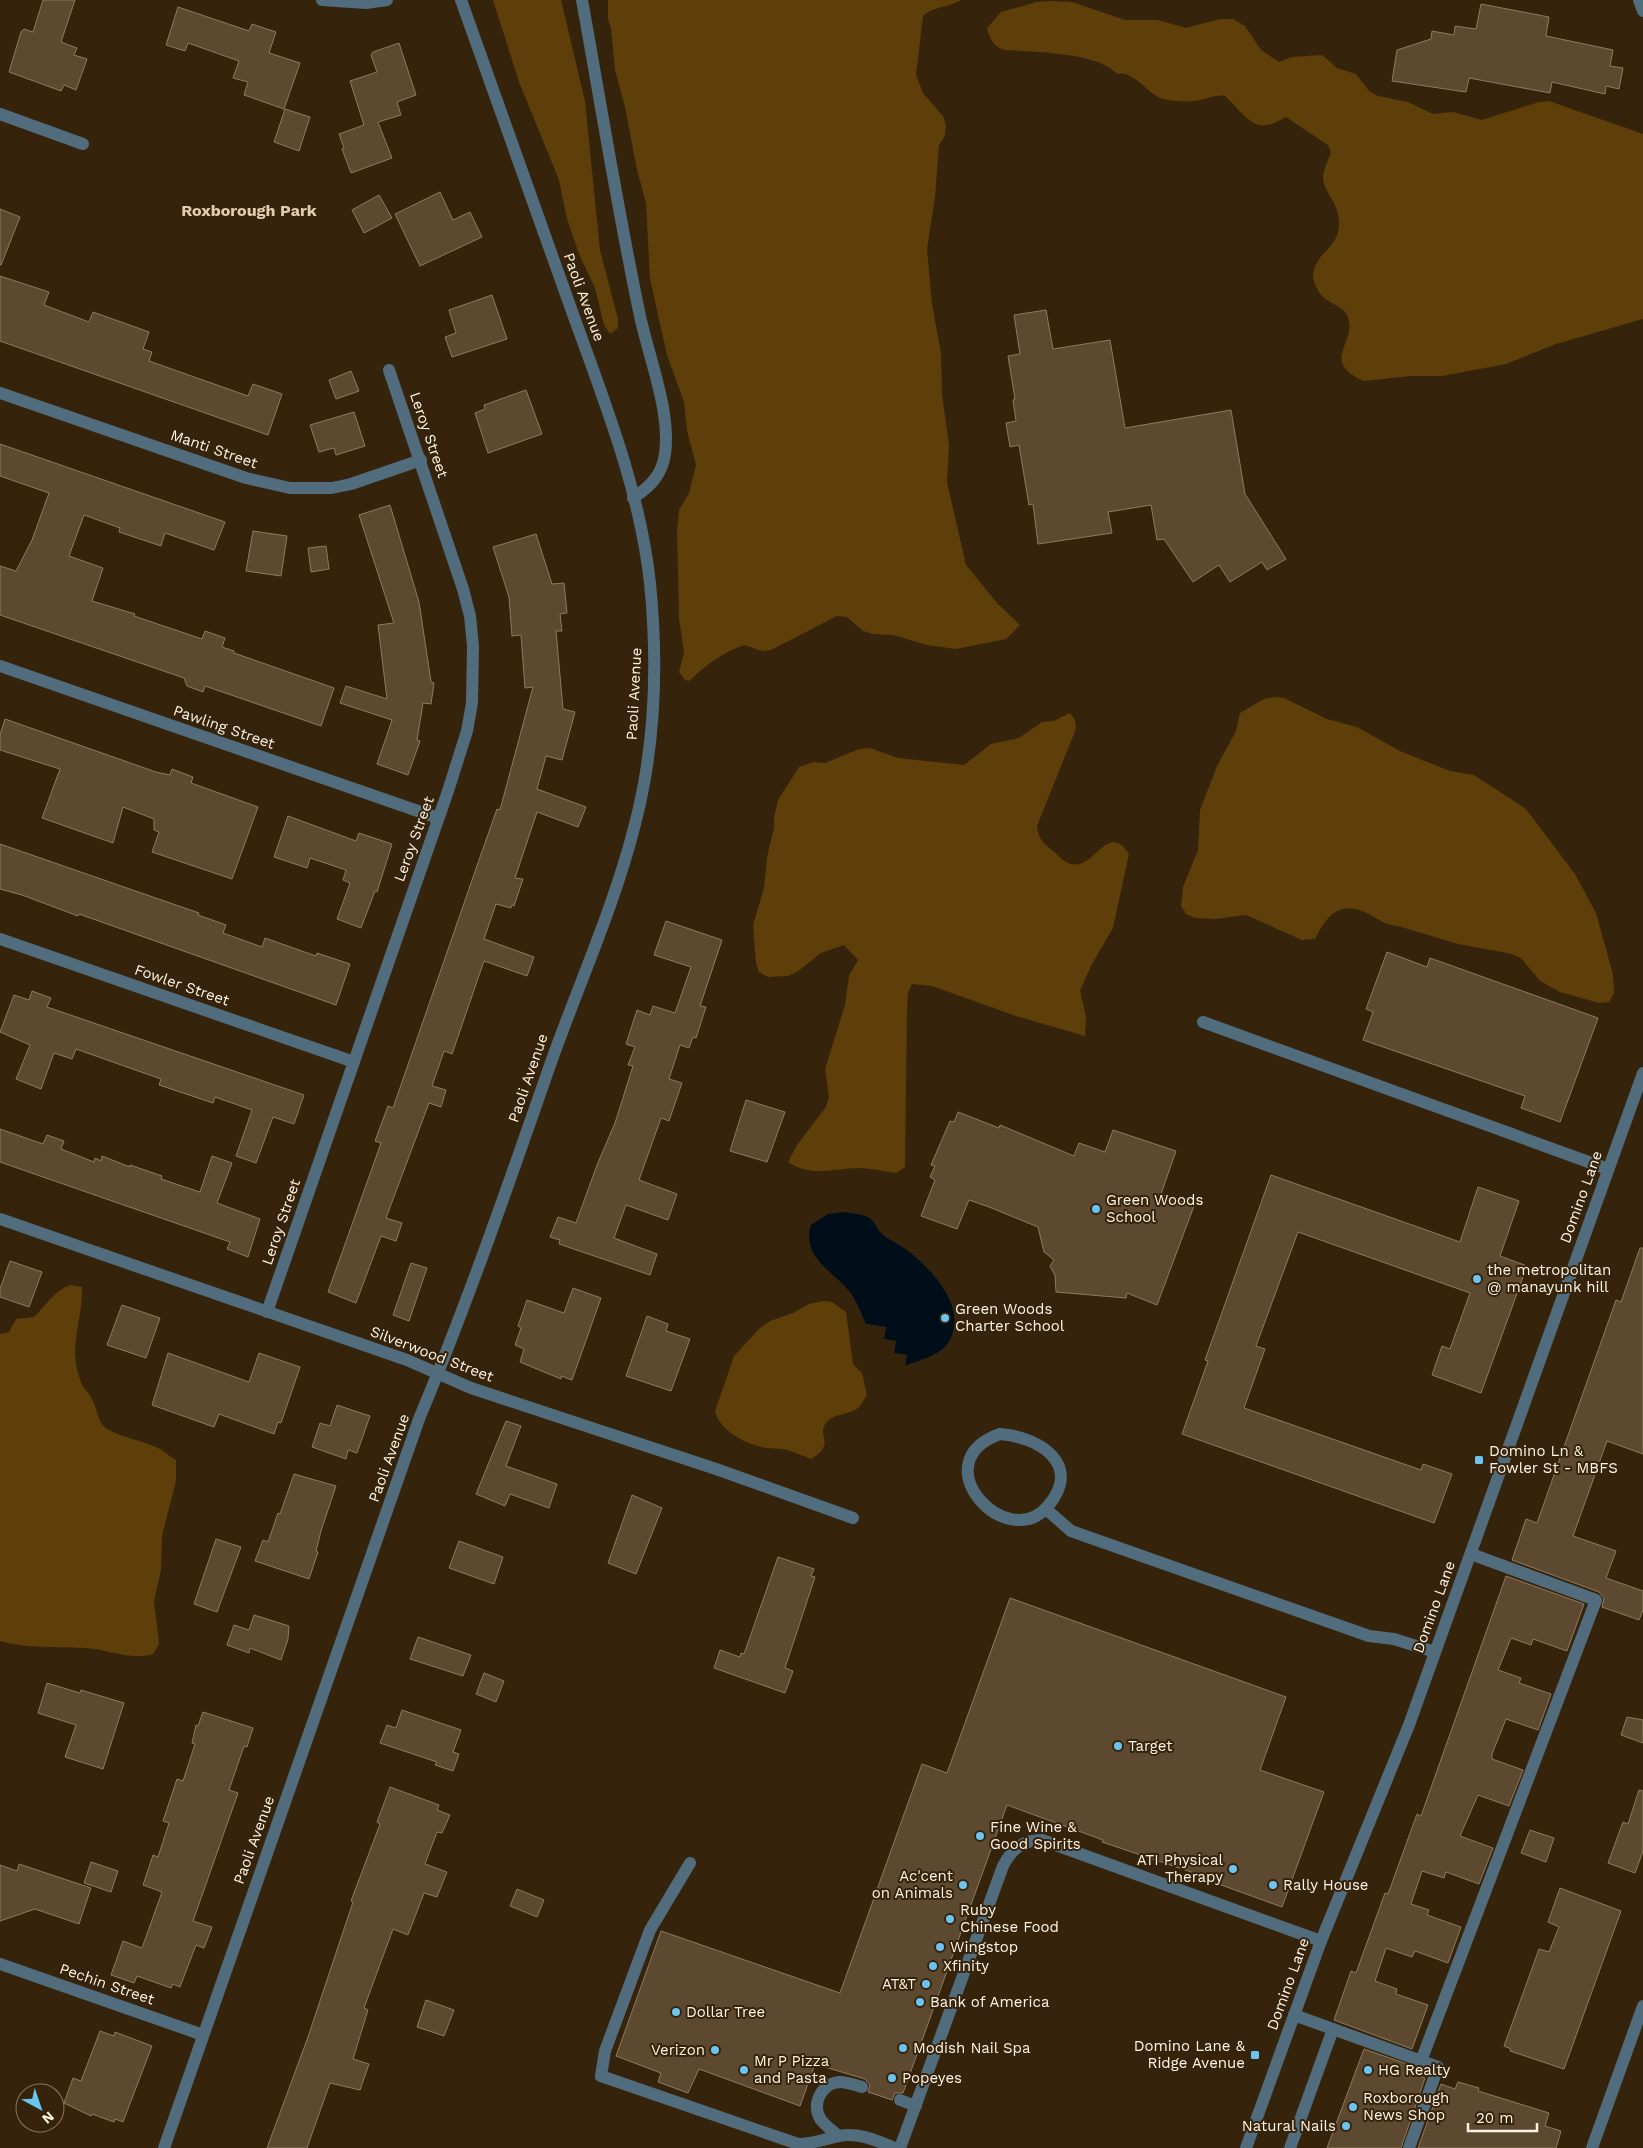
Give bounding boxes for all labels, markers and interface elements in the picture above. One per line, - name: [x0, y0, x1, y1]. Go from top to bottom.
- district label: Roxborough Park: [181, 201, 317, 220]
- street label: Paoli Avenue: [560, 250, 608, 344]
- street label: Leroy Street: [406, 390, 452, 481]
- street label: Manti Street: [168, 426, 261, 473]
- street label: Paoli Avenue: [623, 647, 645, 741]
- street label: Pawling Street: [171, 701, 278, 753]
- street label: Leroy Street: [390, 793, 438, 884]
- street label: Fowler Street: [132, 960, 232, 1010]
- street label: Paoli Avenue: [504, 1031, 552, 1125]
- street label: Domino Lane: [1556, 1148, 1606, 1246]
- street label: Leroy Street: [258, 1176, 304, 1267]
- place label: Green Woods School: [1106, 1191, 1203, 1226]
- marker: Green Woods School: [1090, 1203, 1102, 1215]
- place label: the metropolitan @ manayunk hill: [1487, 1261, 1611, 1296]
- marker: the metropolitan @ manayunk hill: [1471, 1273, 1483, 1285]
- place label: Green Woods Charter School: [955, 1300, 1065, 1335]
- marker: Green Woods Charter School: [939, 1312, 951, 1324]
- street label: Silverwood Street: [368, 1322, 497, 1386]
- street label: Paoli Avenue: [365, 1411, 413, 1505]
- place label: Domino Ln & Fowler St - MBFS: [1489, 1442, 1618, 1477]
- marker: Domino Ln & Fowler St - MBFS: [1473, 1454, 1485, 1466]
- street label: Domino Lane: [1409, 1558, 1459, 1656]
- place label: Target: [1128, 1737, 1173, 1755]
- marker: Target: [1112, 1740, 1124, 1752]
- street label: Paoli Avenue: [230, 1793, 278, 1887]
- place label: Fine Wine & Good Spirits: [990, 1818, 1081, 1853]
- marker: Fine Wine & Good Spirits: [974, 1830, 986, 1842]
- place label: ATI Physical Therapy: [1137, 1851, 1223, 1886]
- marker: ATI Physical Therapy: [1227, 1863, 1239, 1875]
- place label: Ac'cent on Animals: [872, 1867, 954, 1902]
- place label: Rally House: [1283, 1876, 1368, 1894]
- marker: Ac'cent on Animals: [957, 1879, 969, 1891]
- marker: Rally House: [1267, 1879, 1279, 1891]
- place label: Ruby Chinese Food: [960, 1901, 1059, 1936]
- marker: Ruby Chinese Food: [944, 1913, 956, 1925]
- street label: Domino Lane: [1263, 1935, 1313, 2033]
- place label: Wingstop: [950, 1938, 1018, 1956]
- marker: Wingstop: [934, 1941, 946, 1953]
- place label: Xfinity: [943, 1957, 989, 1975]
- street label: Pechin Street: [57, 1959, 157, 2009]
- marker: Xfinity: [927, 1960, 939, 1972]
- place label: AT&T: [882, 1975, 916, 1993]
- marker: AT&T: [920, 1978, 932, 1990]
- place label: Bank of America: [930, 1993, 1050, 2011]
- marker: Bank of America: [914, 1996, 926, 2008]
- place label: Dollar Tree: [686, 2003, 765, 2021]
- marker: Dollar Tree: [670, 2006, 682, 2018]
- place label: Domino Lane & Ridge Avenue: [1134, 2037, 1246, 2072]
- place label: Modish Nail Spa: [913, 2039, 1031, 2057]
- place label: Verizon: [651, 2041, 705, 2059]
- marker: Modish Nail Spa: [897, 2042, 909, 2054]
- marker: Verizon: [709, 2044, 721, 2056]
- marker: Domino Lane & Ridge Avenue: [1249, 2049, 1261, 2061]
- place label: Mr P Pizza and Pasta: [754, 2052, 830, 2087]
- place label: HG Realty: [1378, 2061, 1450, 2079]
- marker: Mr P Pizza and Pasta: [738, 2064, 750, 2076]
- marker: HG Realty: [1362, 2064, 1374, 2076]
- place label: Popeyes: [902, 2069, 962, 2087]
- marker: Popeyes: [886, 2072, 898, 2084]
- north arrow: [15, 2083, 65, 2133]
- place label: Roxborough News Shop: [1363, 2089, 1449, 2124]
- scale bar: [1468, 2100, 1537, 2132]
- marker: Roxborough News Shop: [1347, 2101, 1359, 2113]
- text: N: [39, 2108, 57, 2127]
- text: 20 m: [1476, 2109, 1514, 2127]
- place label: Natural Nails: [1242, 2117, 1336, 2135]
- marker: Natural Nails: [1340, 2120, 1352, 2132]

